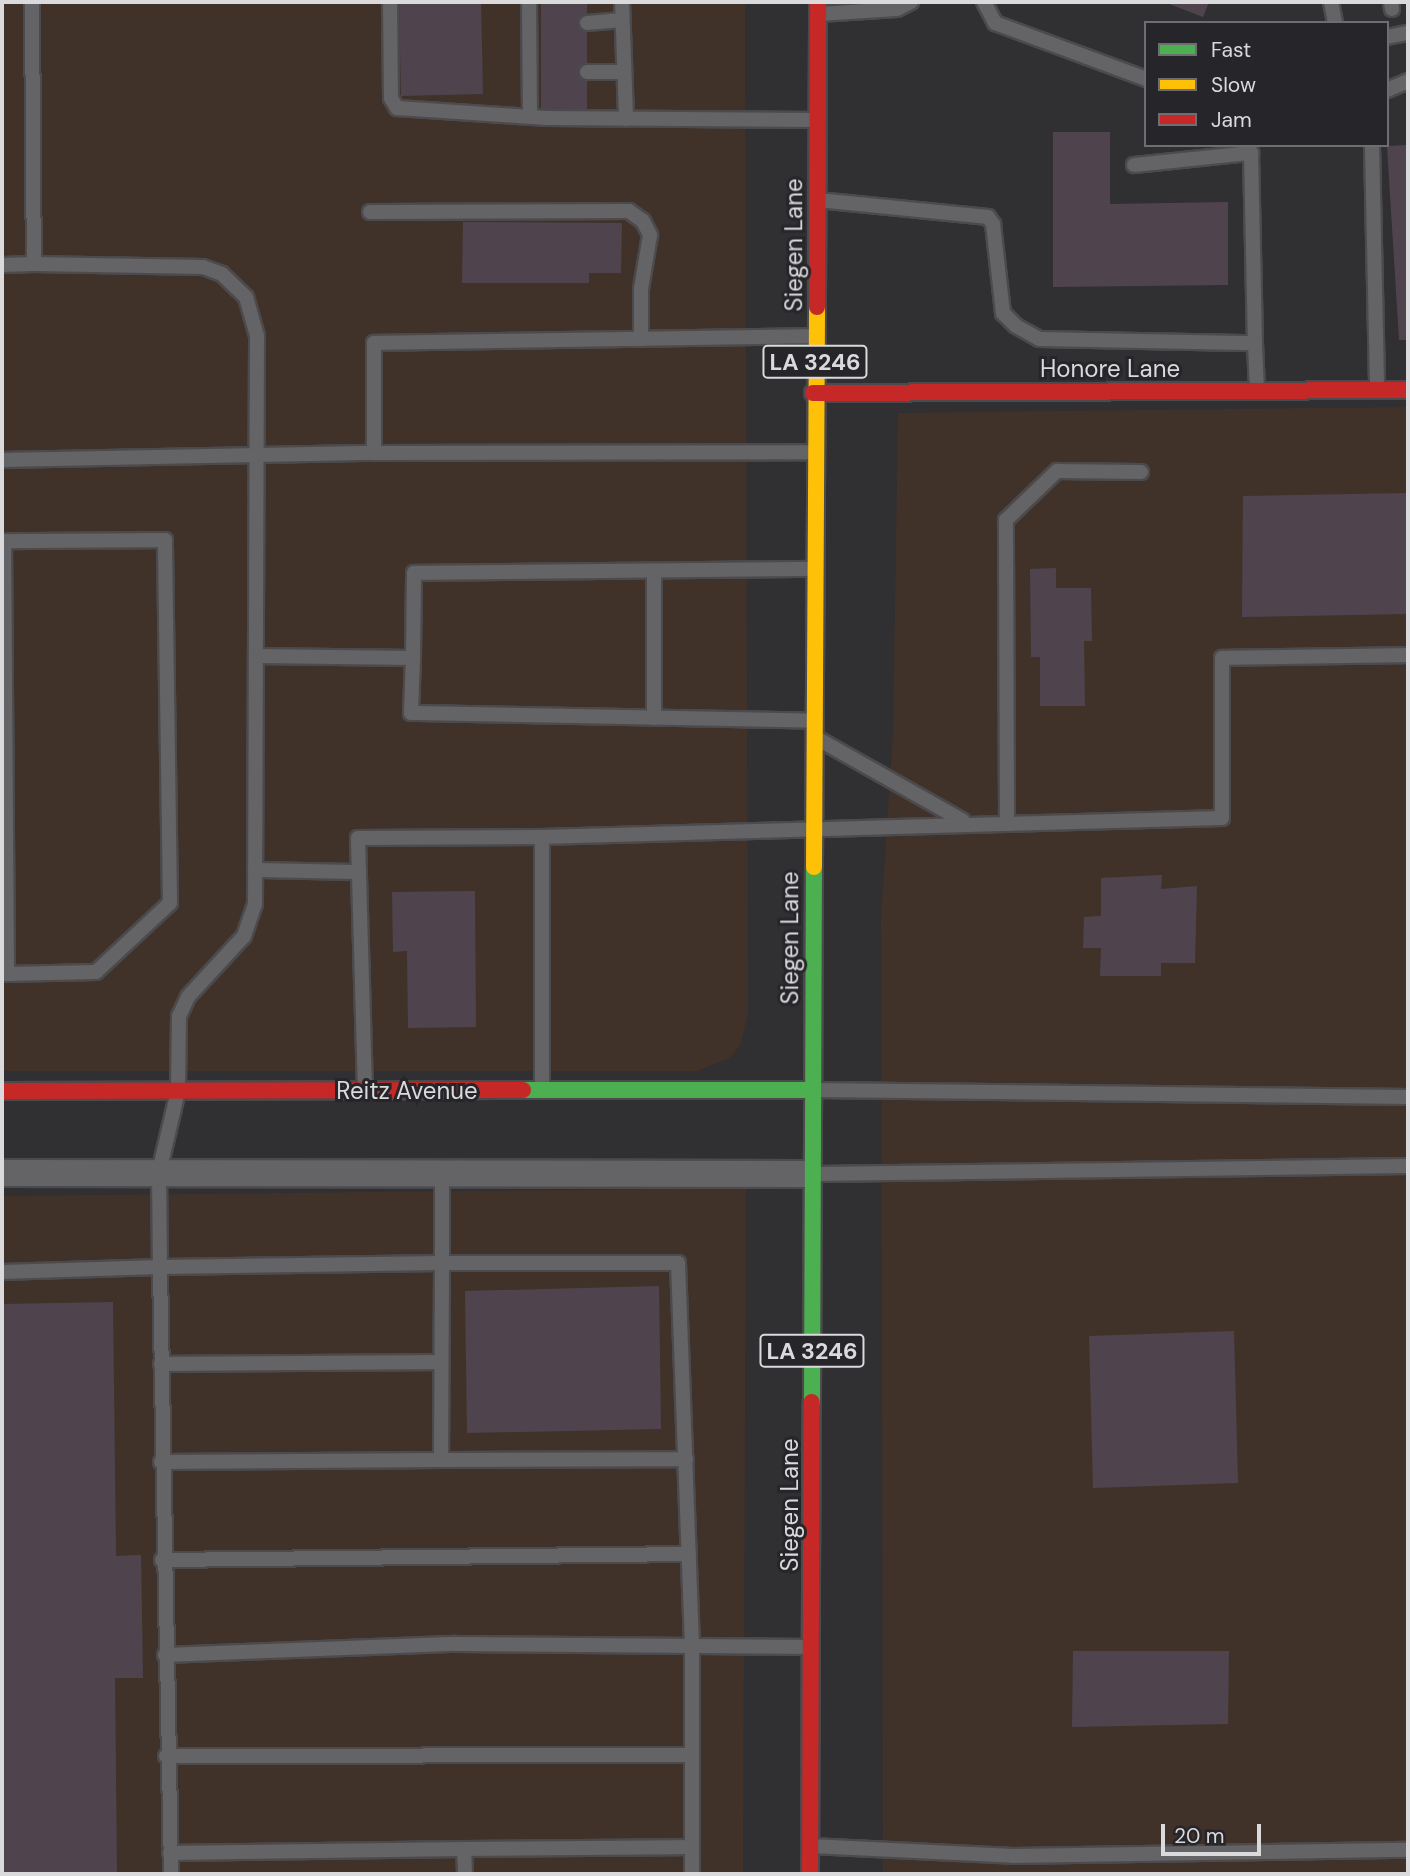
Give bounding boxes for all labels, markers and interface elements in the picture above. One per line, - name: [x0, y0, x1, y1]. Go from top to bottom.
- legend: [1144, 21, 1389, 147]
- text: Fast: [1211, 36, 1251, 64]
- text: Slow: [1211, 71, 1256, 99]
- text: Jam: [1211, 106, 1252, 134]
- street label: Siegen Lane: [780, 178, 808, 312]
- road number: LA 3246: [761, 342, 869, 382]
- street label: Honore Lane: [1040, 355, 1180, 383]
- street label: Siegen Lane: [776, 871, 804, 1005]
- street label: Reitz Avenue: [336, 1077, 478, 1105]
- road number: LA 3246: [758, 1332, 866, 1370]
- street label: Siegen Lane: [776, 1438, 804, 1572]
- scale bar: [1165, 1810, 1265, 1854]
- text: 20 m: [1174, 1822, 1225, 1850]

